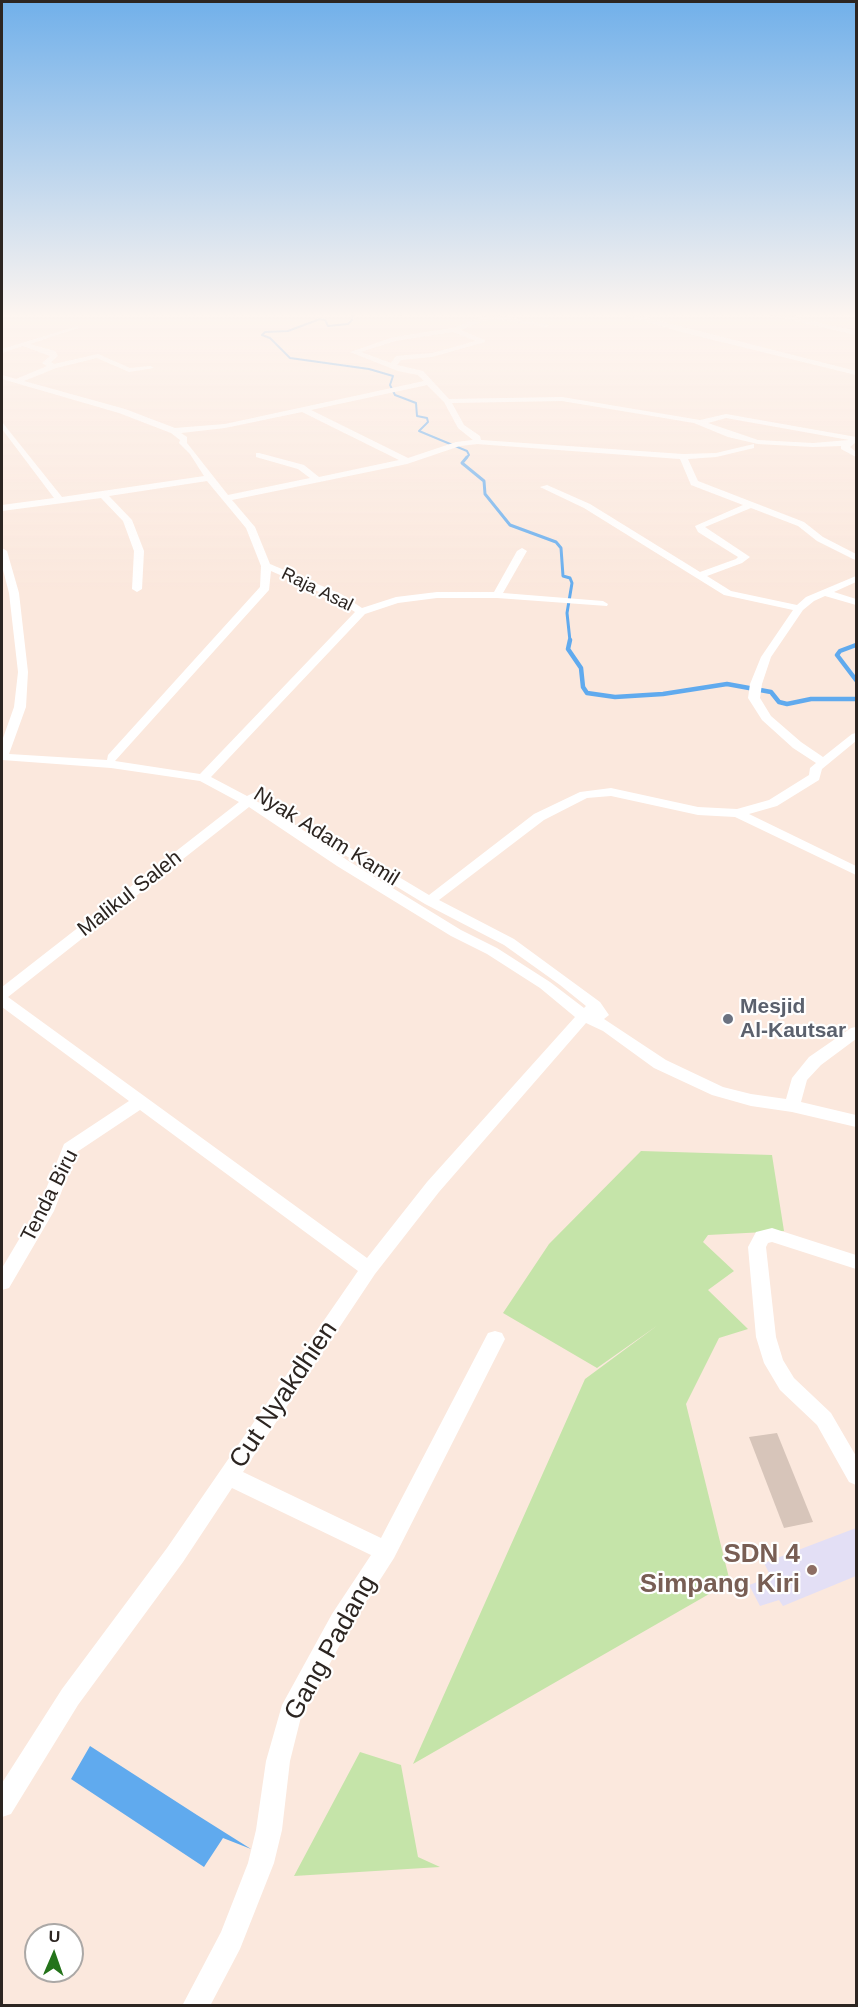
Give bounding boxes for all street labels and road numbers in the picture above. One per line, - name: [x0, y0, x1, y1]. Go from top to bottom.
- street label: Raja Asal: [278, 563, 356, 617]
- street label: Nyak Adam Kamil: [249, 782, 403, 892]
- street label: Malikul Saleh: [73, 846, 187, 942]
- street label: Tenda Biru: [16, 1146, 84, 1246]
- street label: Cut Nyakdhien: [223, 1316, 345, 1474]
- street label: Gang Padang: [278, 1570, 384, 1726]

